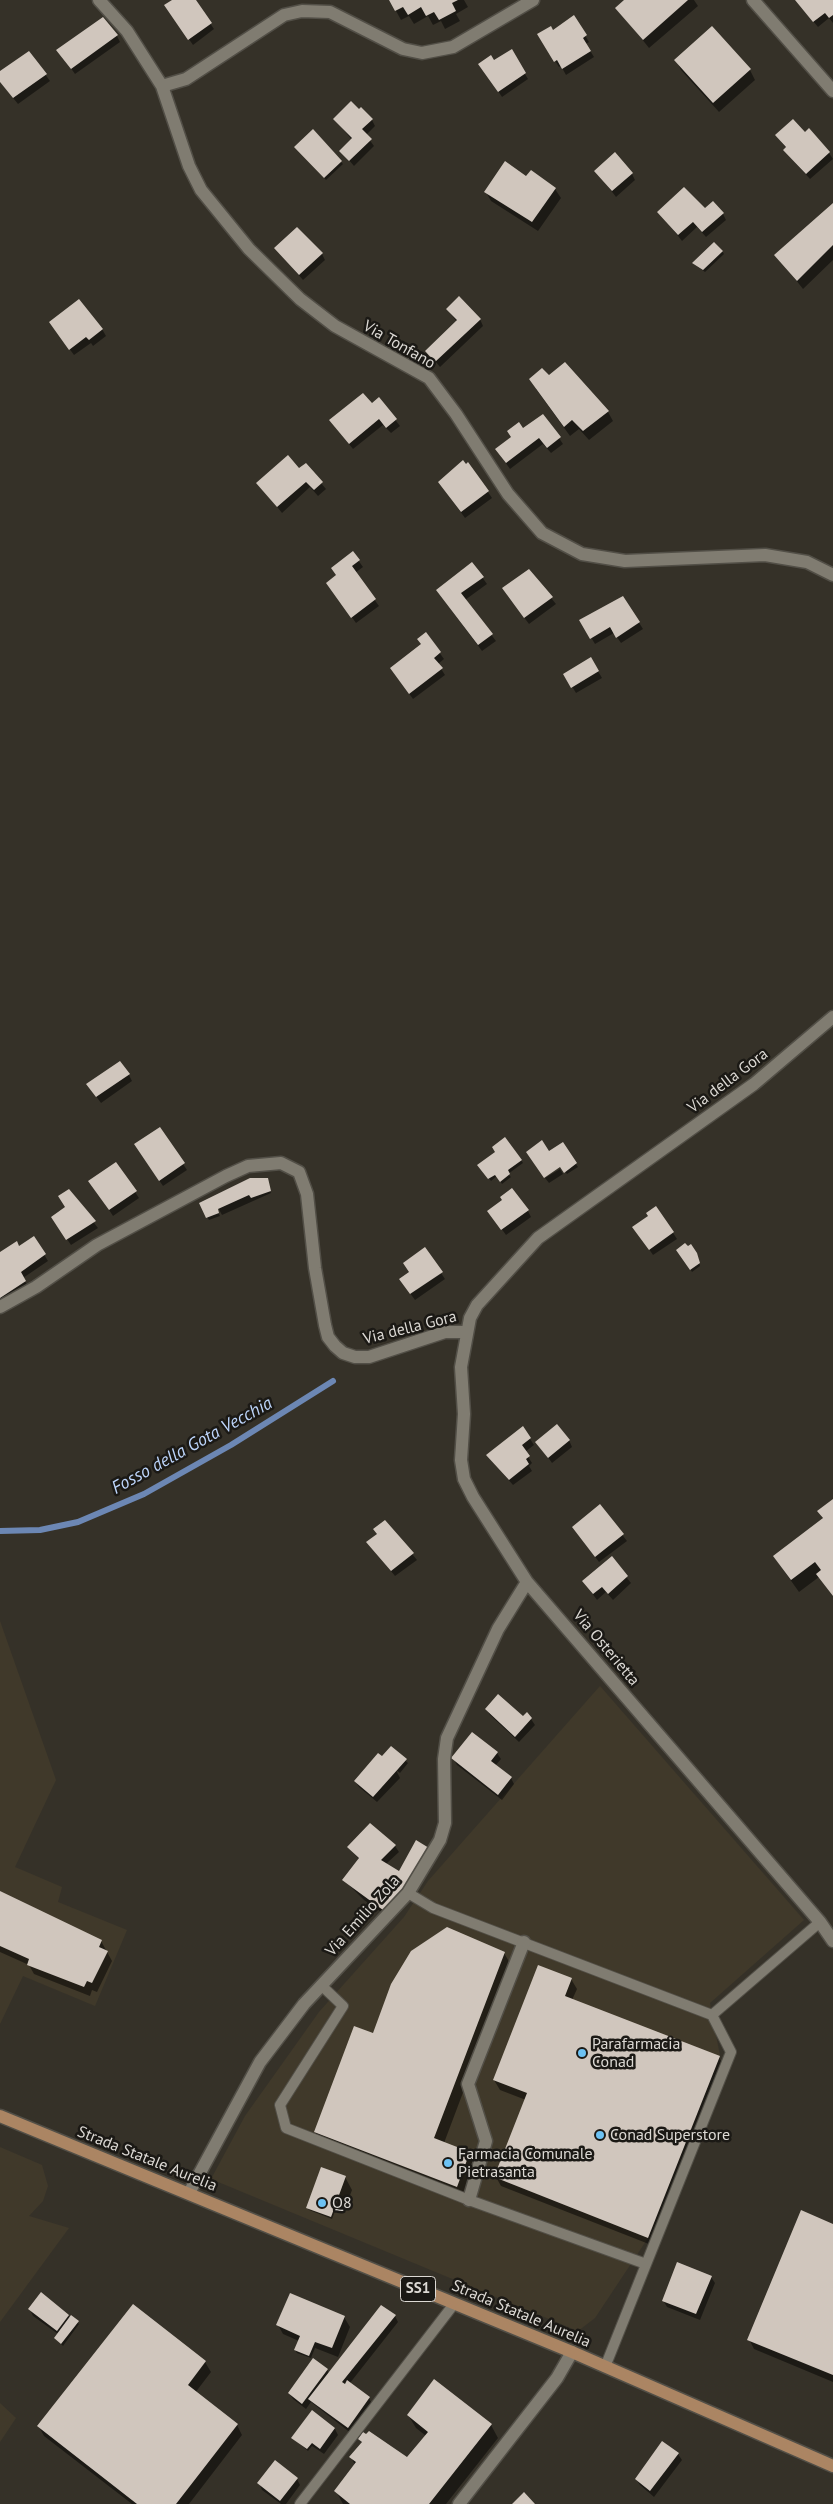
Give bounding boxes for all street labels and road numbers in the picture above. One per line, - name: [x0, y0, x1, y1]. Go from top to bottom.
- street label: Via Tonfano: [360, 317, 438, 373]
- street label: Via della Gora: [684, 1045, 772, 1117]
- street label: Via della Gora: [361, 1307, 459, 1349]
- street label: Via Osterietta: [569, 1606, 643, 1690]
- street label: Via Emilio Zola: [322, 1872, 404, 1960]
- street label: Strada Statale Aurelia: [74, 2122, 220, 2196]
- road number: SS1: [400, 2276, 436, 2302]
- street label: Strada Statale Aurelia: [449, 2276, 593, 2352]

